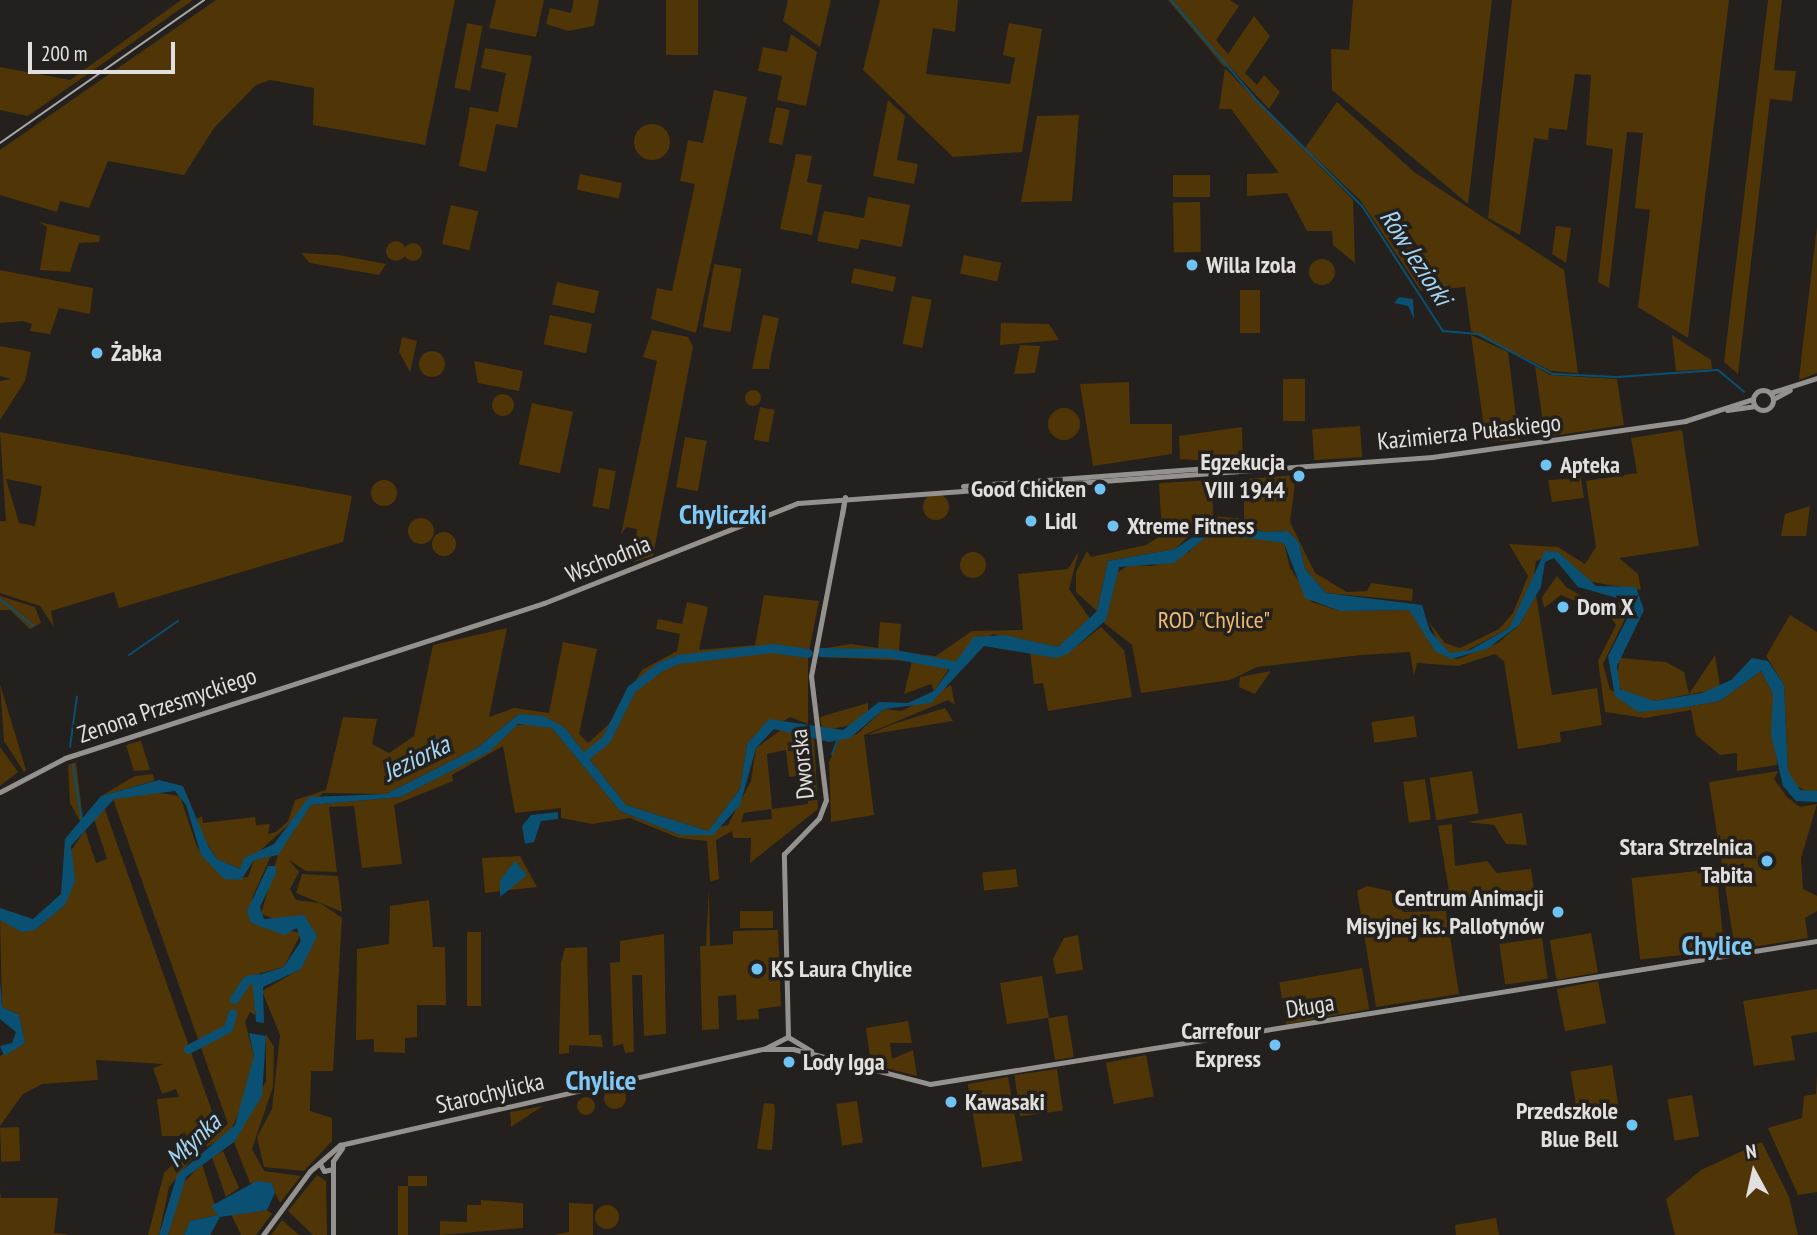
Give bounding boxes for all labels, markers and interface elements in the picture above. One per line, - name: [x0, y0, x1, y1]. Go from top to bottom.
- scale bar: [32, 28, 178, 72]
- text: 200 m: [41, 40, 87, 67]
- water label: Rów Jeziorki: [1373, 203, 1459, 311]
- place label: Willa Izola: [1206, 251, 1296, 279]
- marker: Willa Izola: [1184, 257, 1200, 273]
- place label: Żabka: [111, 339, 162, 367]
- marker: Żabka: [89, 345, 105, 361]
- street label: Kazimierza Pułaskiego: [1376, 408, 1562, 456]
- place label: Egzekucja VIII 1944: [1200, 448, 1285, 504]
- place label: Apteka: [1560, 451, 1620, 479]
- marker: Apteka: [1538, 457, 1554, 473]
- marker: Egzekucja VIII 1944: [1291, 468, 1307, 484]
- place label: Good Chicken: [971, 475, 1086, 503]
- marker: Good Chicken: [1092, 481, 1108, 497]
- district label: Chyliczki: [679, 497, 767, 531]
- place label: Lidl: [1045, 507, 1077, 535]
- place label: Xtreme Fitness: [1127, 512, 1254, 540]
- marker: Lidl: [1023, 513, 1039, 529]
- marker: Xtreme Fitness: [1105, 518, 1121, 534]
- street label: Wschodnia: [562, 529, 654, 589]
- place label: Dom X: [1577, 593, 1634, 621]
- marker: Dom X: [1555, 599, 1571, 615]
- park label: ROD "Chylice": [1157, 606, 1271, 634]
- street label: Zenona Przesmyckiego: [74, 661, 260, 749]
- street label: Dworska: [784, 727, 820, 801]
- water label: Jeziorka: [377, 728, 455, 788]
- place label: Stara Strzelnica Tabita: [1620, 833, 1753, 889]
- marker: Stara Strzelnica Tabita: [1759, 853, 1775, 869]
- place label: Centrum Animacji Misyjnej ks. Pallotynów: [1345, 884, 1544, 940]
- marker: Centrum Animacji Misyjnej ks. Pallotynów: [1550, 904, 1566, 920]
- district label: Chylice: [1681, 928, 1753, 962]
- place label: KS Laura Chylice: [771, 955, 913, 983]
- marker: KS Laura Chylice: [749, 961, 765, 977]
- street label: Długa: [1284, 988, 1336, 1024]
- place label: Carrefour Express: [1181, 1017, 1261, 1073]
- marker: Carrefour Express: [1267, 1037, 1283, 1053]
- place label: Lody Igga: [803, 1048, 885, 1076]
- marker: Lody Igga: [781, 1054, 797, 1070]
- district label: Chylice: [565, 1063, 637, 1097]
- street label: Starochylicka: [433, 1067, 547, 1119]
- place label: Kawasaki: [965, 1088, 1045, 1116]
- marker: Kawasaki: [943, 1094, 959, 1110]
- place label: Przedszkole Blue Bell: [1516, 1097, 1618, 1153]
- water label: Młynka: [159, 1106, 227, 1174]
- marker: Przedszkole Blue Bell: [1624, 1117, 1640, 1133]
- north arrow: [1719, 1137, 1789, 1207]
- text: N: [1744, 1139, 1758, 1164]

